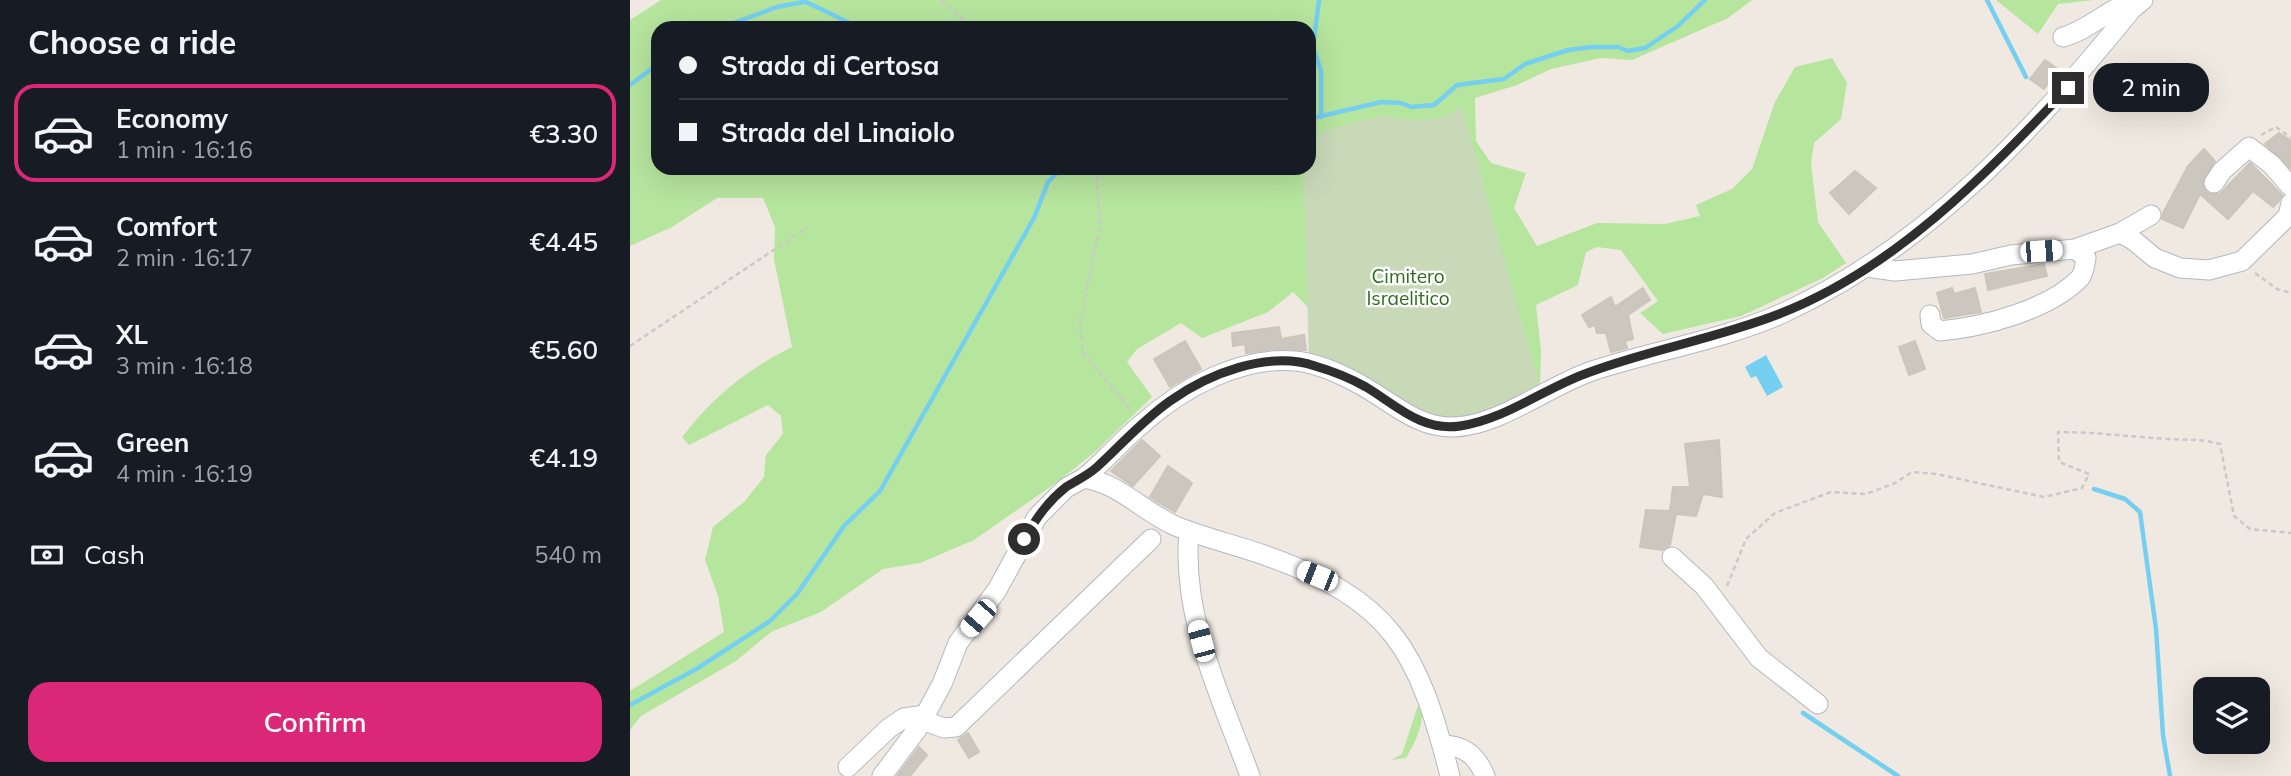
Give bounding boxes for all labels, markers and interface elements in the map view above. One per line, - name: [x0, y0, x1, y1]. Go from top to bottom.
- text: Choose a ride: [28, 22, 236, 62]
- text: Strada di Certosa: [721, 49, 939, 82]
- callout: 2 min: [2092, 64, 2208, 112]
- route end: [2052, 72, 2084, 104]
- text: 2 min: [2121, 73, 2181, 102]
- icon: car: [32, 102, 95, 165]
- text: Economy: [116, 102, 228, 135]
- text: Strada del Linaiolo: [721, 116, 955, 149]
- text: €3.30: [529, 117, 598, 150]
- text: 1 min · 16:16: [116, 135, 253, 164]
- icon: car: [32, 210, 95, 273]
- text: Comfort: [116, 210, 217, 243]
- text: €4.45: [529, 225, 598, 258]
- car: [2020, 239, 2063, 263]
- text: 2 min · 16:17: [116, 243, 253, 272]
- park label: Cimitero Israelitico: [1366, 264, 1450, 310]
- icon: car: [32, 318, 95, 381]
- text: XL: [116, 318, 148, 351]
- text: €5.60: [529, 333, 598, 366]
- text: 3 min · 16:18: [116, 351, 253, 380]
- icon: car: [32, 426, 95, 489]
- text: Green: [116, 426, 189, 459]
- text: €4.19: [529, 441, 598, 474]
- text: 4 min · 16:19: [116, 459, 253, 488]
- route start: [1008, 523, 1040, 555]
- icon: cash: [28, 536, 66, 574]
- text: Cash: [84, 538, 145, 571]
- text: 540 m: [534, 540, 602, 569]
- car: [1294, 558, 1341, 594]
- car: [957, 595, 1000, 641]
- car: [1186, 618, 1217, 664]
- map controls: [2193, 677, 2270, 754]
- button: layers: [2193, 677, 2270, 754]
- button: Confirm: [28, 682, 602, 762]

